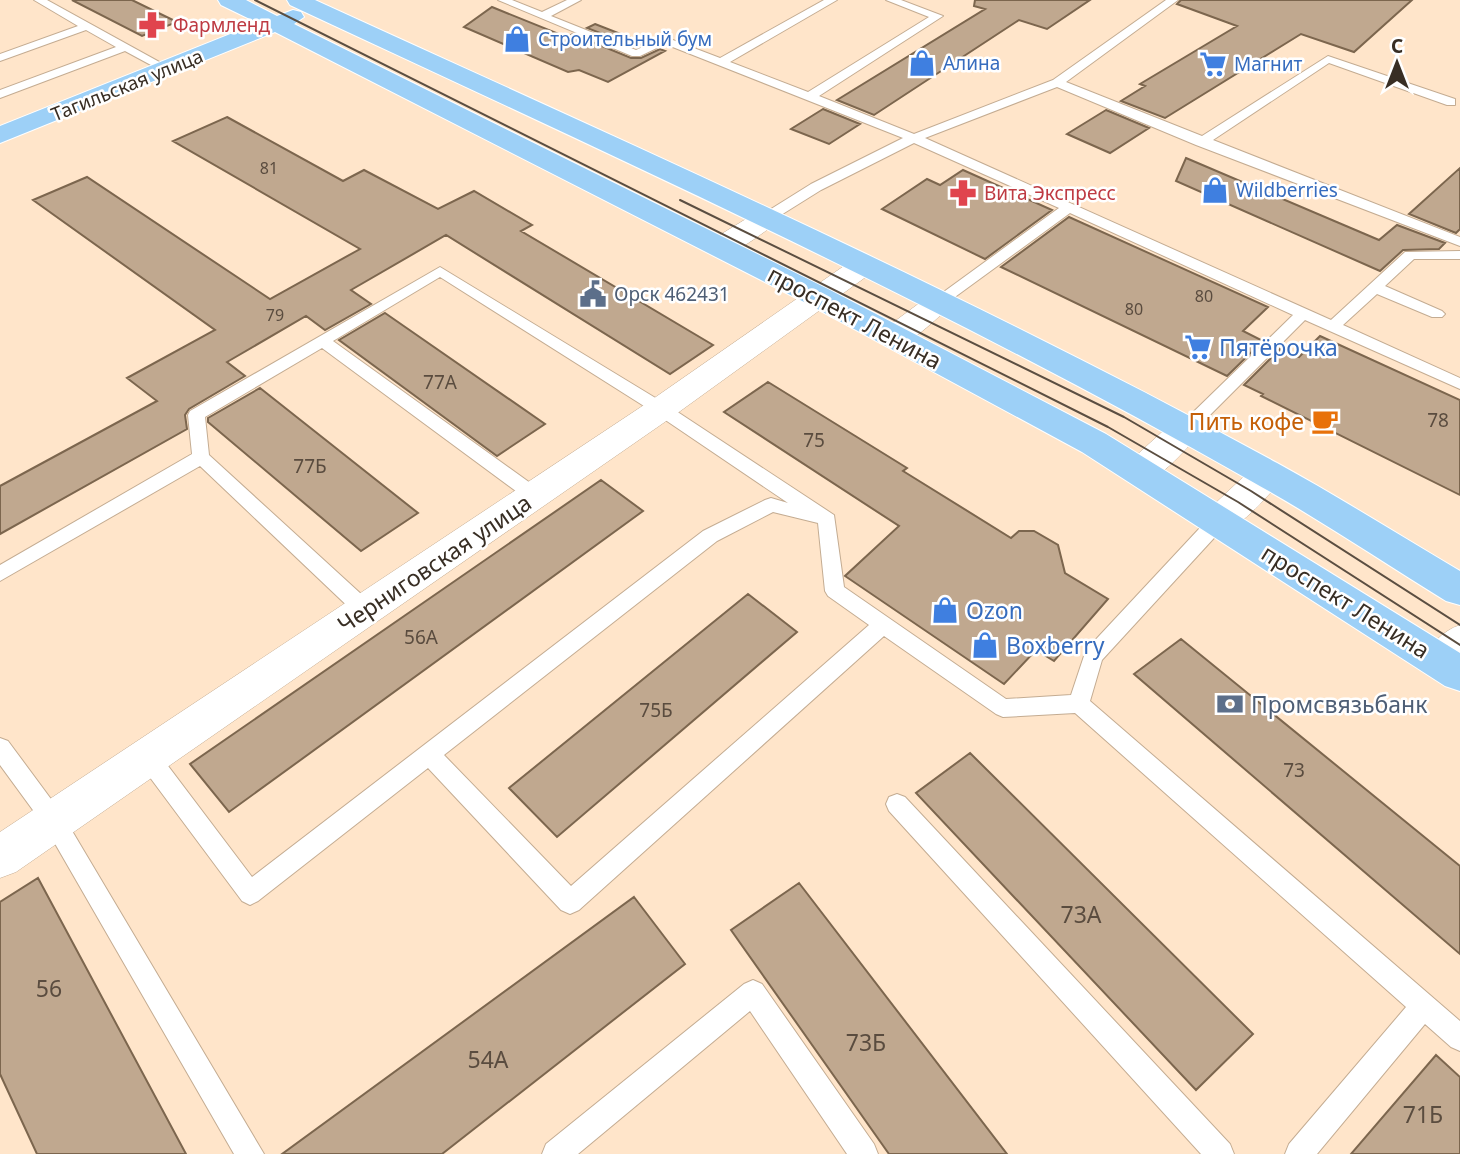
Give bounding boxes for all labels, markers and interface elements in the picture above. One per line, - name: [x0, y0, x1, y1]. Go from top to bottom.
- pharmacy icon: Фармленд: [137, 10, 167, 40]
- place label: Фармленд: [173, 12, 271, 38]
- shop icon: Строительный бум: [502, 24, 532, 54]
- place label: Строительный бум: [538, 26, 712, 52]
- north arrow: [1362, 28, 1432, 98]
- text: С: [1391, 33, 1403, 59]
- street label: Тагильская улица: [47, 43, 207, 127]
- shop icon: Алина: [907, 48, 937, 78]
- supermarket icon: Магнит: [1198, 49, 1228, 79]
- place label: Алина: [943, 50, 1000, 76]
- place label: Магнит: [1234, 51, 1303, 77]
- house number: 81: [260, 157, 278, 179]
- shop icon: Wildberries: [1200, 175, 1230, 205]
- place label: Wildberries: [1236, 177, 1338, 203]
- pharmacy icon: Вита Экспресс: [948, 178, 978, 208]
- place label: Вита Экспресс: [984, 180, 1116, 206]
- street label: проспект Ленина: [763, 258, 947, 376]
- public building icon: Орск 462431: [578, 279, 608, 309]
- place label: Орск 462431: [614, 281, 730, 307]
- house number: 80: [1195, 285, 1213, 307]
- house number: 80: [1125, 298, 1143, 320]
- house number: 79: [266, 304, 284, 326]
- place label: Пятёрочка: [1219, 331, 1338, 363]
- supermarket icon: Пятёрочка: [1183, 332, 1213, 362]
- house number: 77А: [423, 369, 458, 395]
- place label: Пить кофе: [1189, 405, 1304, 437]
- cafe icon: Пить кофе: [1310, 406, 1340, 436]
- house number: 78: [1427, 407, 1449, 433]
- house number: 75: [803, 427, 825, 453]
- house number: 77Б: [293, 453, 327, 479]
- street label: Черниговская улица: [331, 486, 537, 640]
- street label: проспект Ленина: [1256, 536, 1436, 666]
- place label: Ozon: [966, 594, 1023, 626]
- shop icon: Ozon: [930, 595, 960, 625]
- house number: 56А: [404, 624, 439, 650]
- place label: Boxberry: [1006, 629, 1105, 661]
- shop icon: Boxberry: [970, 630, 1000, 660]
- place label: Промсвязьбанк: [1251, 688, 1428, 720]
- bank icon: Промсвязьбанк: [1215, 689, 1245, 719]
- house number: 75Б: [639, 697, 673, 723]
- house number: 73: [1283, 757, 1305, 783]
- house number: 73А: [1061, 898, 1102, 930]
- house number: 56: [36, 972, 62, 1004]
- house number: 73Б: [846, 1026, 886, 1058]
- house number: 54А: [468, 1043, 509, 1075]
- house number: 71Б: [1403, 1098, 1443, 1130]

